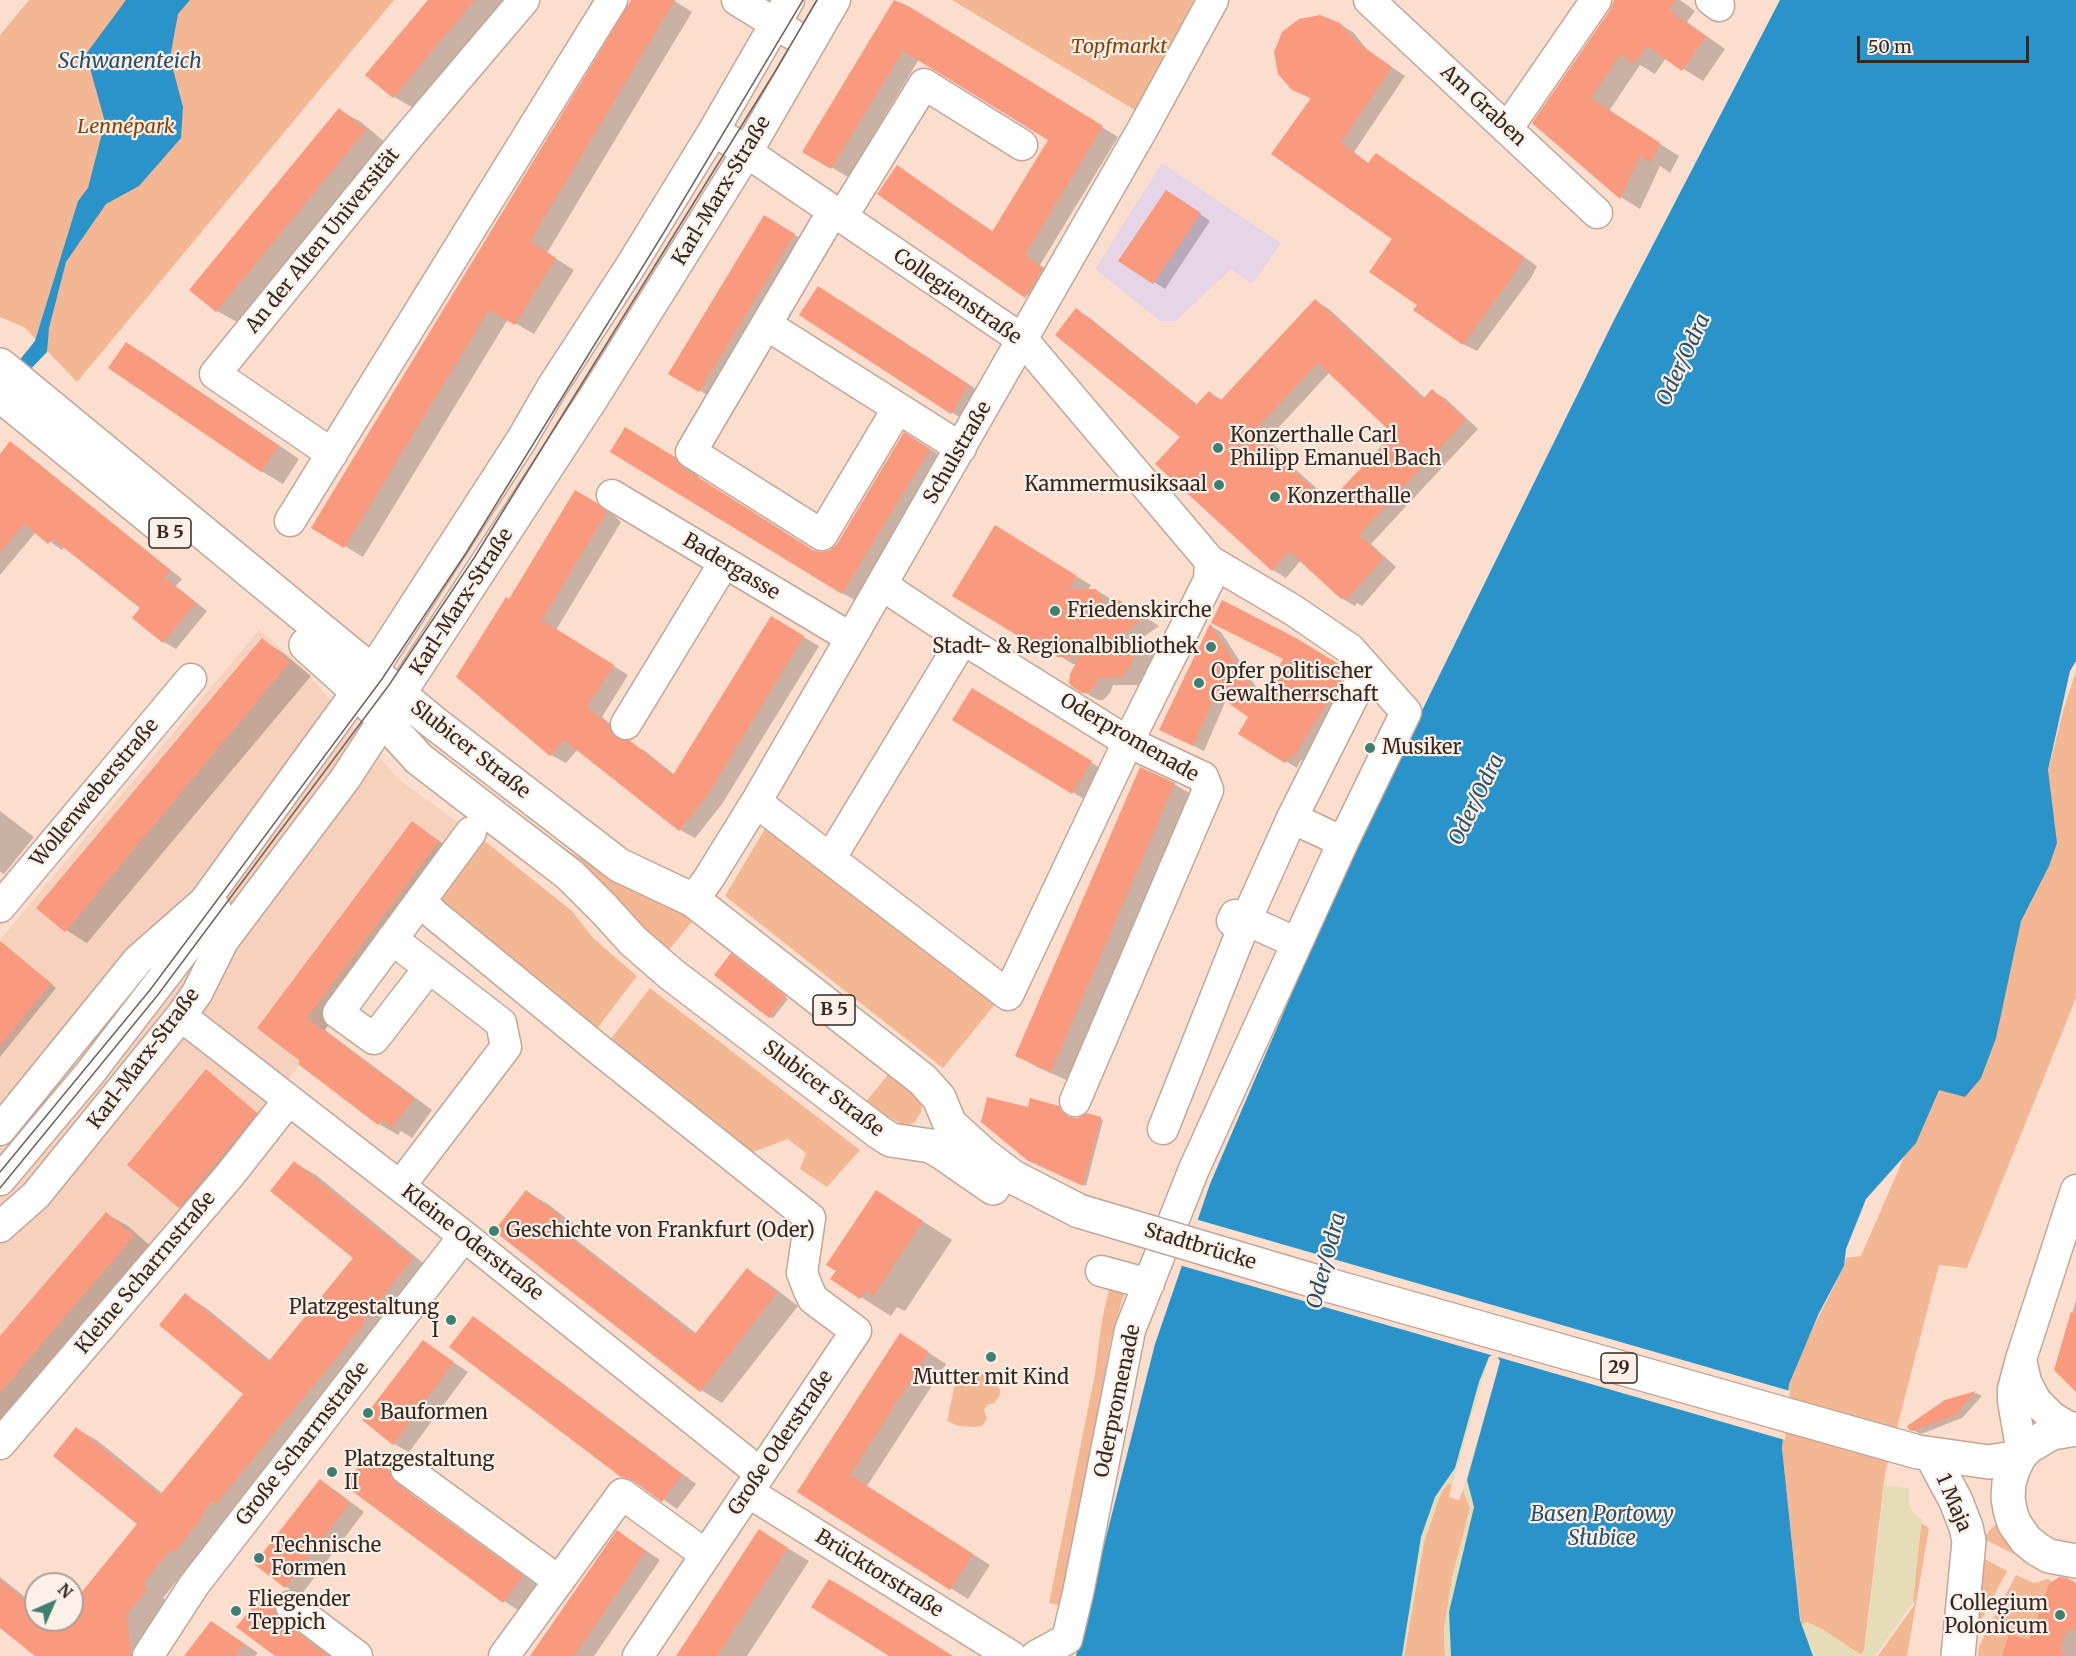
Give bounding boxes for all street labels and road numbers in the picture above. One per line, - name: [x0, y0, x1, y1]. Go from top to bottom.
- street label: Am Graben: [1435, 60, 1531, 152]
- street label: Karl-Marx-Straße: [668, 112, 776, 270]
- street label: An der Alten Universität: [241, 144, 405, 338]
- street label: Collegienstraße: [888, 244, 1026, 350]
- street label: Schulstraße: [919, 397, 997, 509]
- road number: B 5: [149, 518, 191, 548]
- street label: Karl-Marx-Straße: [406, 524, 518, 680]
- street label: Badergasse: [678, 529, 784, 605]
- street label: Oderpromenade: [1056, 689, 1202, 787]
- street label: Slubicer Straße: [405, 696, 535, 804]
- street label: Wollenweberstraße: [26, 714, 164, 872]
- street label: Karl-Marx-Straße: [83, 984, 205, 1134]
- road number: B 5: [813, 995, 855, 1025]
- street label: Slubicer Straße: [758, 1036, 888, 1142]
- street label: Kleine Oderstraße: [396, 1180, 548, 1306]
- street label: Kleine Scharrnstraße: [71, 1187, 221, 1359]
- street label: Stadtbrücke: [1141, 1219, 1259, 1275]
- street label: Oderpromenade: [1090, 1322, 1146, 1480]
- road number: 29: [1601, 1353, 1637, 1383]
- street label: Große Scharrnstraße: [232, 1357, 374, 1531]
- street label: Große Oderstraße: [724, 1366, 838, 1520]
- street label: 1 Maja: [1930, 1470, 1976, 1536]
- street label: Brücktorstraße: [811, 1525, 947, 1623]

